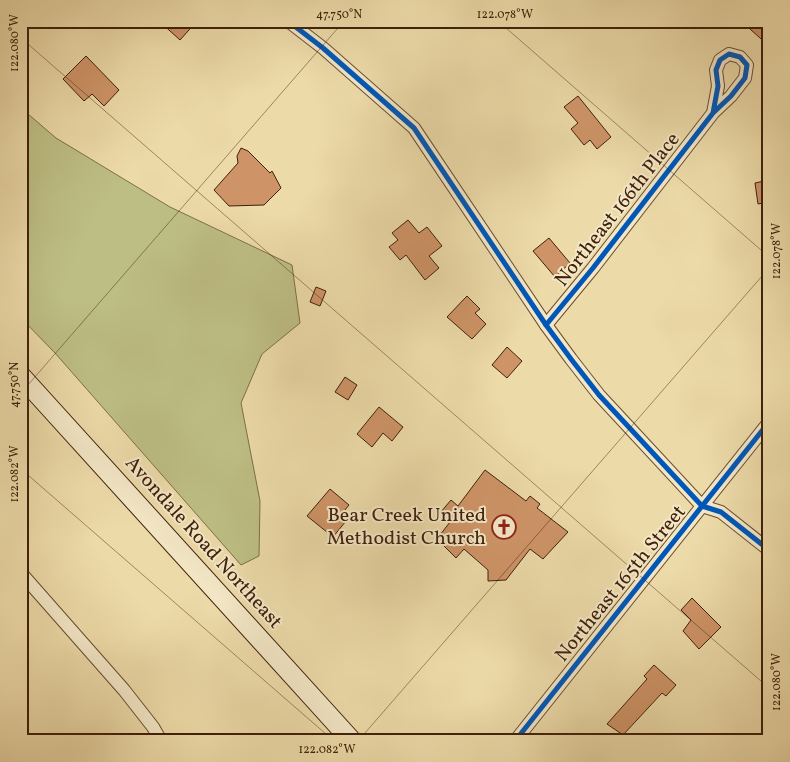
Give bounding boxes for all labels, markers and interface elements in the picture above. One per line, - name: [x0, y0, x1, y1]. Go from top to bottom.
- text: 47.750°N: [316, 7, 362, 23]
- text: 122.078°W: [477, 7, 533, 23]
- text: 122.080°W: [7, 14, 23, 72]
- street label: Northeast 166th Place: [549, 127, 687, 293]
- text: 122.078°W: [769, 223, 785, 279]
- text: 47.750°N: [7, 362, 23, 408]
- text: 122.082°W: [7, 445, 23, 503]
- street label: Avondale Road Northeast: [118, 451, 288, 635]
- street label: Northeast 165th Street: [549, 500, 693, 668]
- place label: Bear Creek United Methodist Church: [327, 502, 486, 553]
- church icon: Bear Creek United Methodist Church: [491, 514, 517, 540]
- text: 122.080°W: [769, 653, 785, 711]
- text: 122.082°W: [298, 742, 356, 758]

